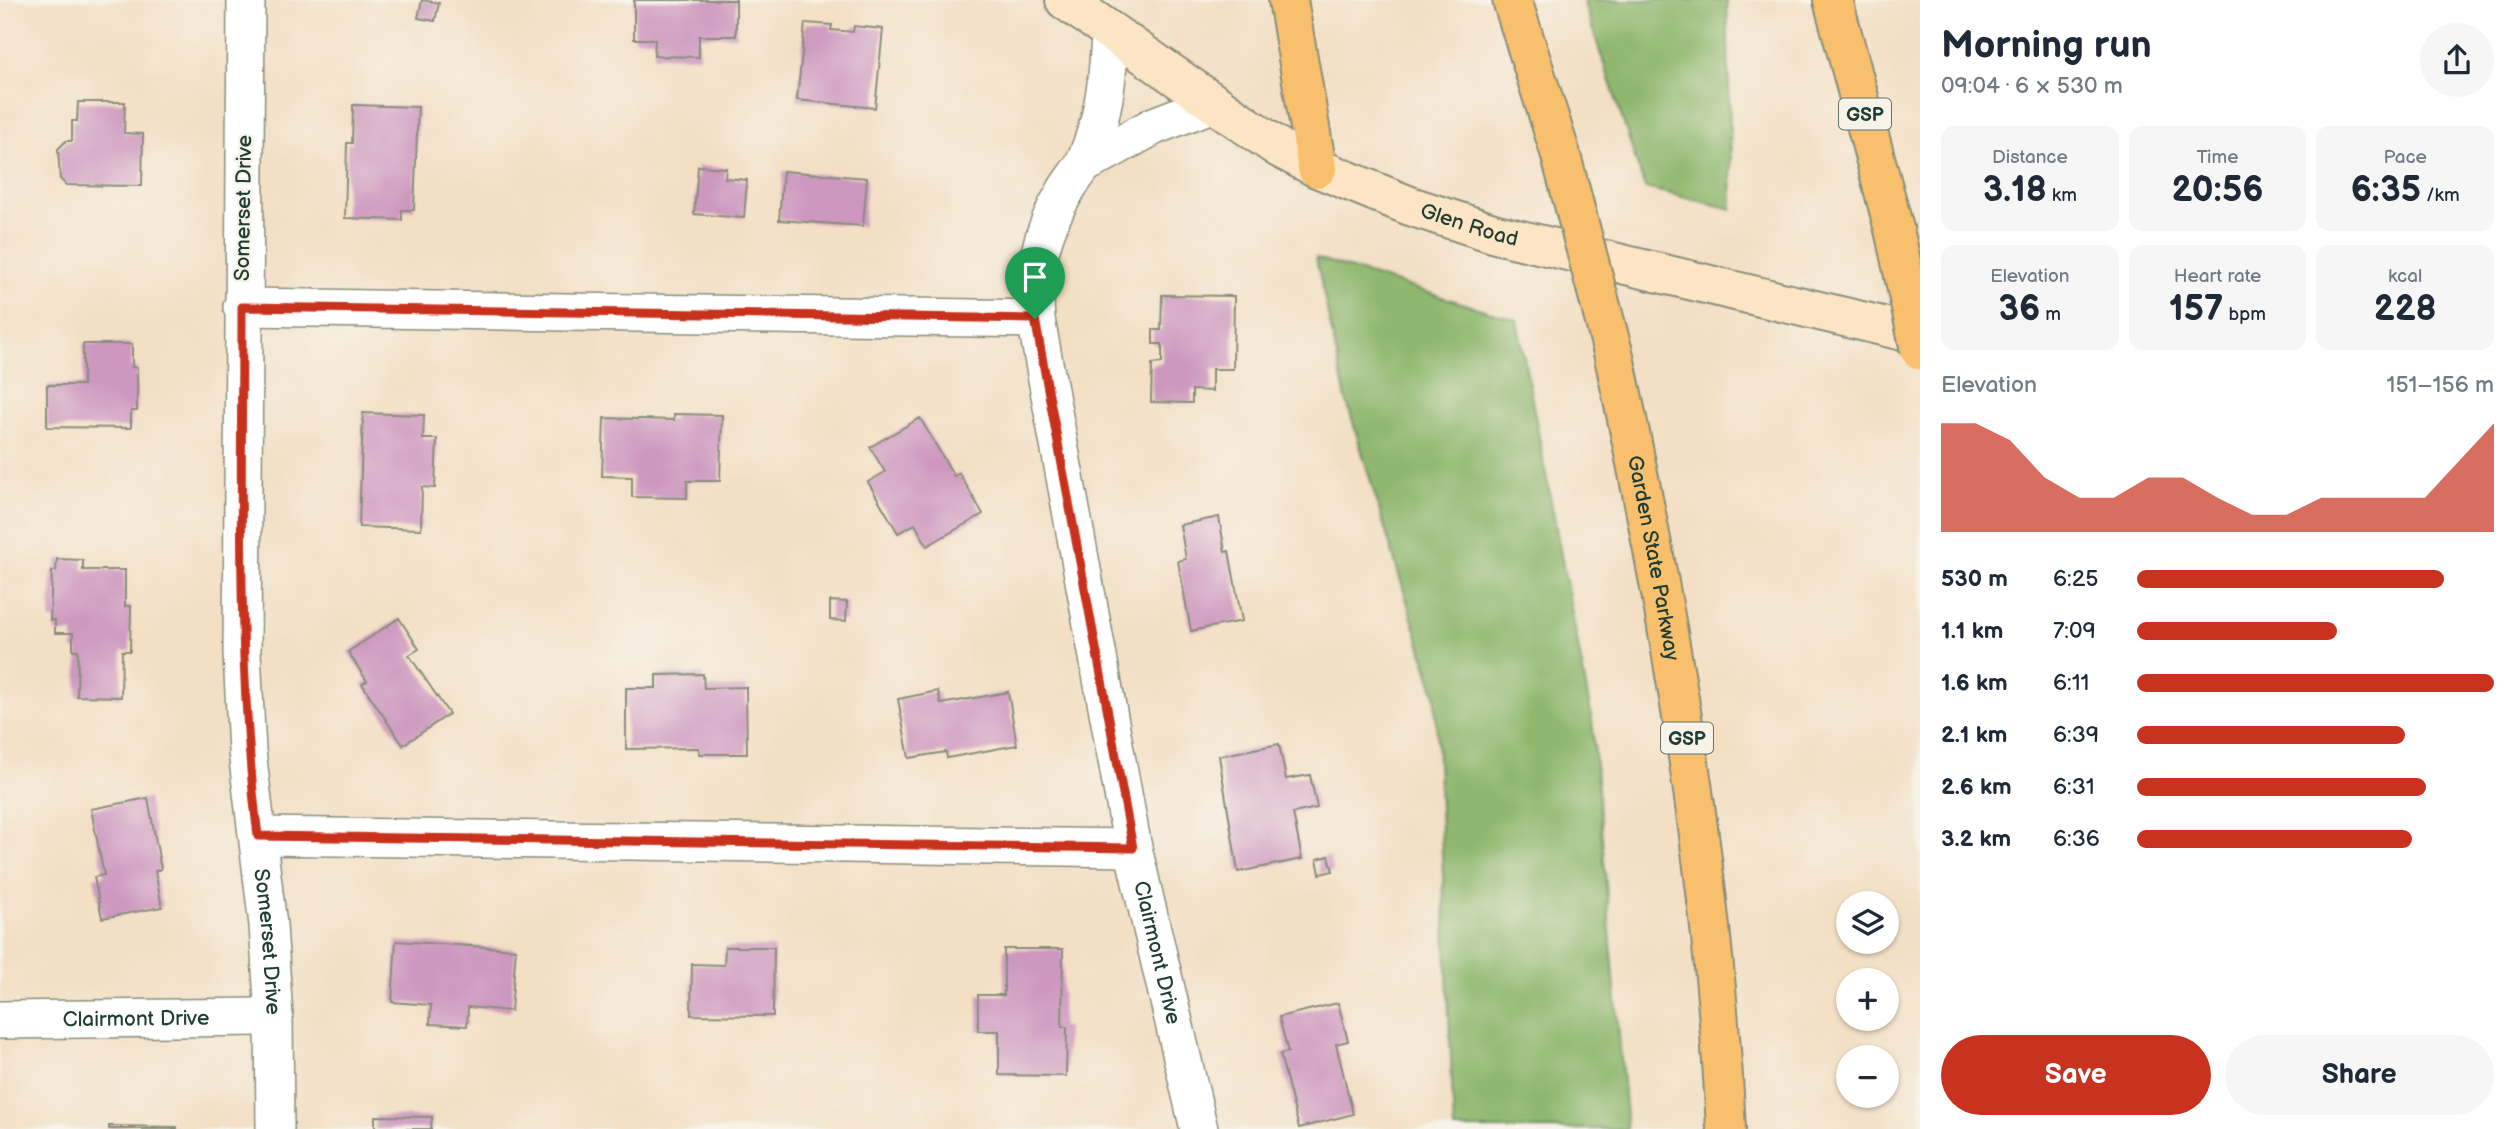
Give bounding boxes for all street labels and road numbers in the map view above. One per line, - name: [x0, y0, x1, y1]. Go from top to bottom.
- road number: GSP: [1839, 98, 1891, 130]
- street label: Somerset Drive: [230, 135, 257, 281]
- street label: Glen Road: [1417, 198, 1521, 252]
- street label: Garden State Parkway: [1622, 453, 1685, 663]
- road number: GSP: [1661, 722, 1713, 754]
- street label: Somerset Drive: [248, 867, 286, 1015]
- street label: Clairmont Drive: [1128, 878, 1186, 1027]
- street label: Clairmont Drive: [63, 1006, 209, 1032]

